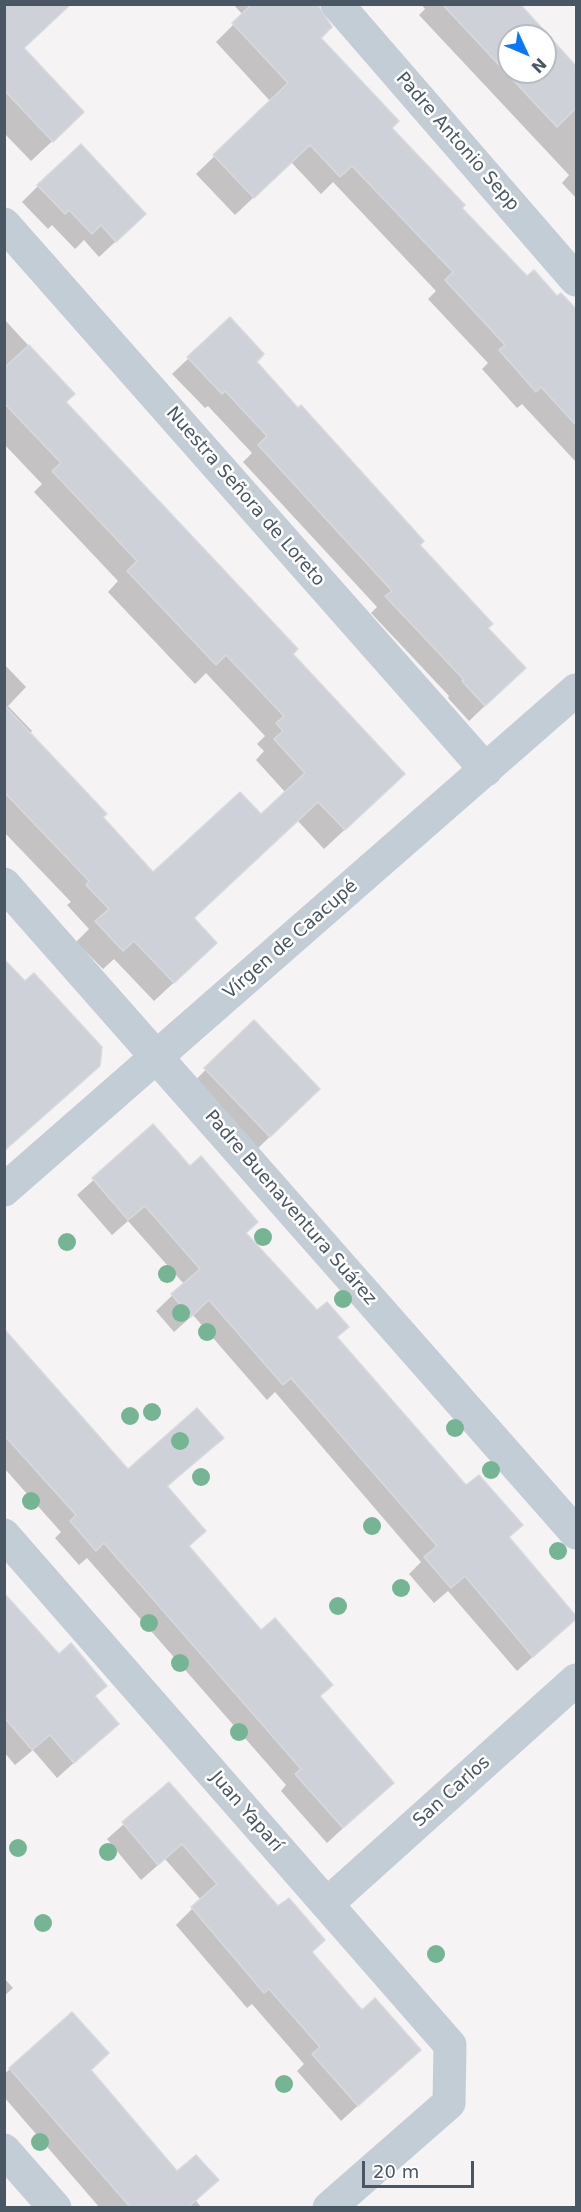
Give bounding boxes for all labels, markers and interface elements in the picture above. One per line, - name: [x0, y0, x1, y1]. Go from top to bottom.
- north arrow: [497, 24, 557, 84]
- text: N: [527, 54, 550, 77]
- street label: Padre Antonio Sepp: [391, 68, 523, 216]
- street label: Nuestra Señora de Loreto: [161, 403, 329, 591]
- street label: Vírgen de Caacupé: [220, 876, 362, 1004]
- street label: Padre Buenaventura Suárez: [200, 1106, 380, 1310]
- street label: San Carlos: [409, 1752, 495, 1832]
- street label: Juan Yaparí: [205, 1767, 287, 1857]
- scale bar: [365, 2149, 478, 2187]
- text: 20 m: [373, 2161, 419, 2182]

